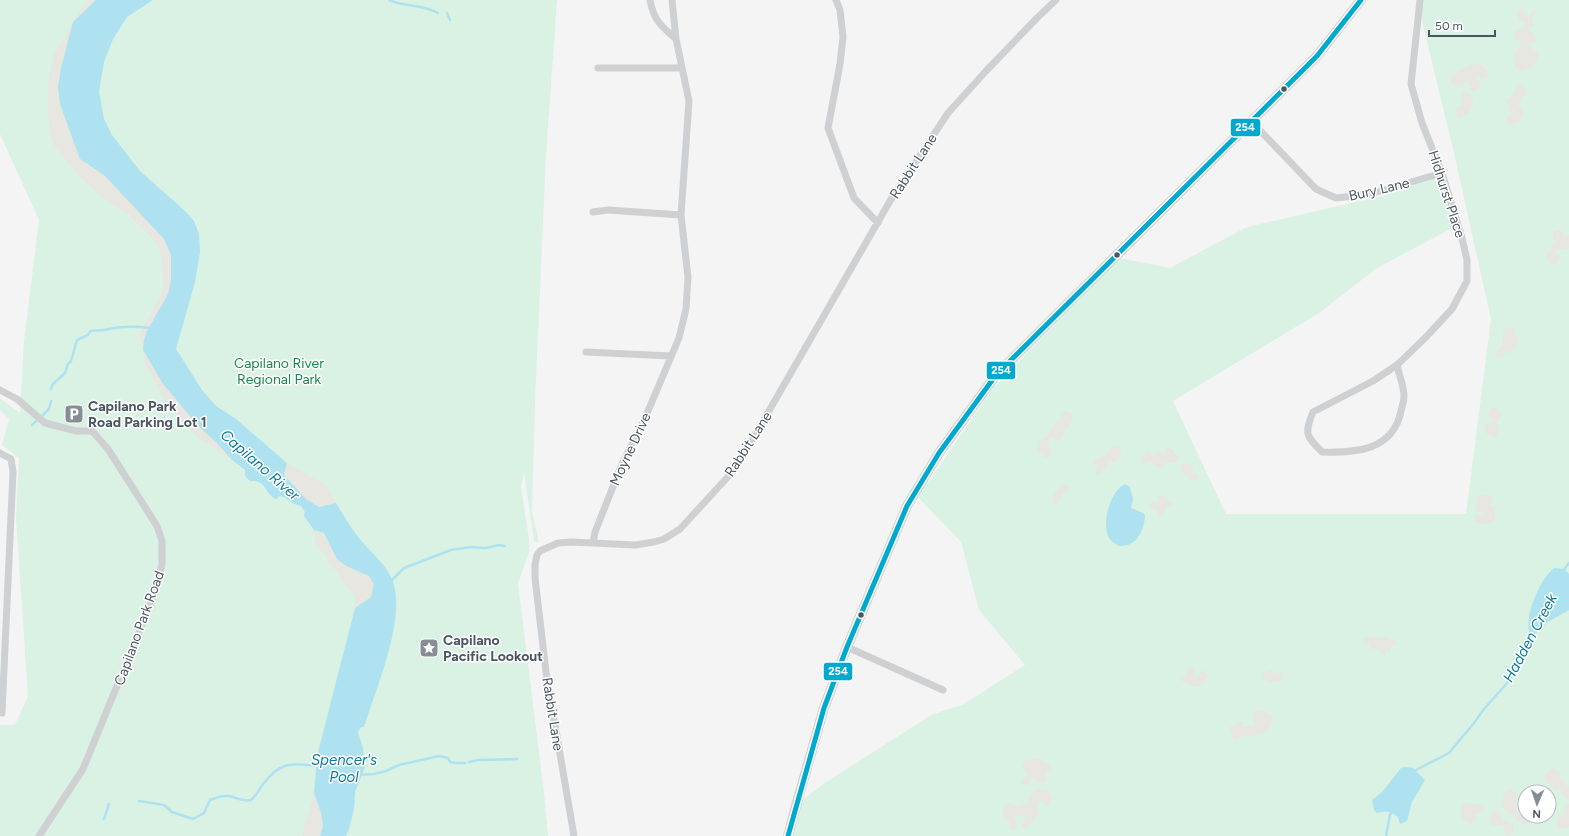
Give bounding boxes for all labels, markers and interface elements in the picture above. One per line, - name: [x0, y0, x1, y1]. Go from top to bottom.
- scale bar: [1429, 12, 1495, 38]
- text: 50 m: [1435, 19, 1463, 33]
- unlabelled marker: [1279, 84, 1289, 94]
- line badge: 254: [1230, 118, 1261, 137]
- text: 254: [1235, 121, 1255, 134]
- street label: Rabbit Lane: [886, 130, 941, 202]
- street label: Hidhurst Place: [1424, 148, 1469, 240]
- street label: Bury Lane: [1347, 174, 1411, 205]
- unlabelled marker: [1112, 250, 1122, 260]
- park label: Capilano River Regional Park: [234, 355, 324, 388]
- line badge: 254: [986, 361, 1016, 380]
- text: 254: [991, 364, 1011, 377]
- place label: Capilano Park Road Parking Lot 1: [88, 398, 207, 431]
- parking icon: Capilano Park Road Parking Lot 1: [63, 403, 85, 425]
- street label: Rabbit Lane: [721, 408, 776, 480]
- street label: Moyne Drive: [606, 410, 655, 488]
- water label: Capilano River: [217, 426, 304, 505]
- street label: Capilano Park Road: [111, 569, 168, 688]
- water label: Hadden Creek: [1499, 590, 1561, 685]
- unlabelled marker: [856, 610, 866, 620]
- place label: Capilano Pacific Lookout: [443, 632, 543, 665]
- place icon: Capilano Pacific Lookout: [418, 637, 440, 659]
- line badge: 254: [823, 662, 853, 681]
- text: 254: [828, 665, 848, 678]
- street label: Rabbit Lane: [538, 676, 567, 752]
- water label: Spencer's Pool: [311, 751, 377, 786]
- north arrow: [1517, 784, 1557, 824]
- text: N: [1532, 807, 1541, 820]

